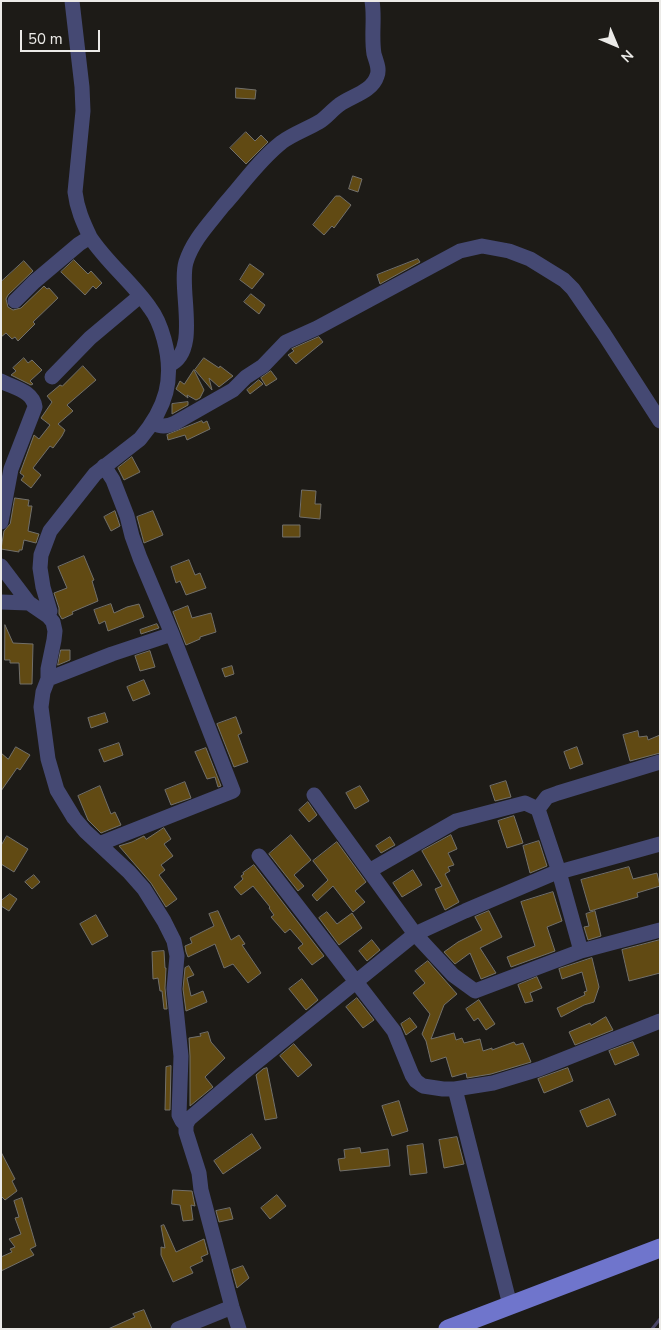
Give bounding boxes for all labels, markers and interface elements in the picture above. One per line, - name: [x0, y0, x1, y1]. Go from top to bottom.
- scale bar: [22, 20, 102, 52]
- north arrow: [591, 20, 641, 70]
- text: 50 m: [28, 29, 63, 49]
- text: N: [617, 46, 637, 66]

